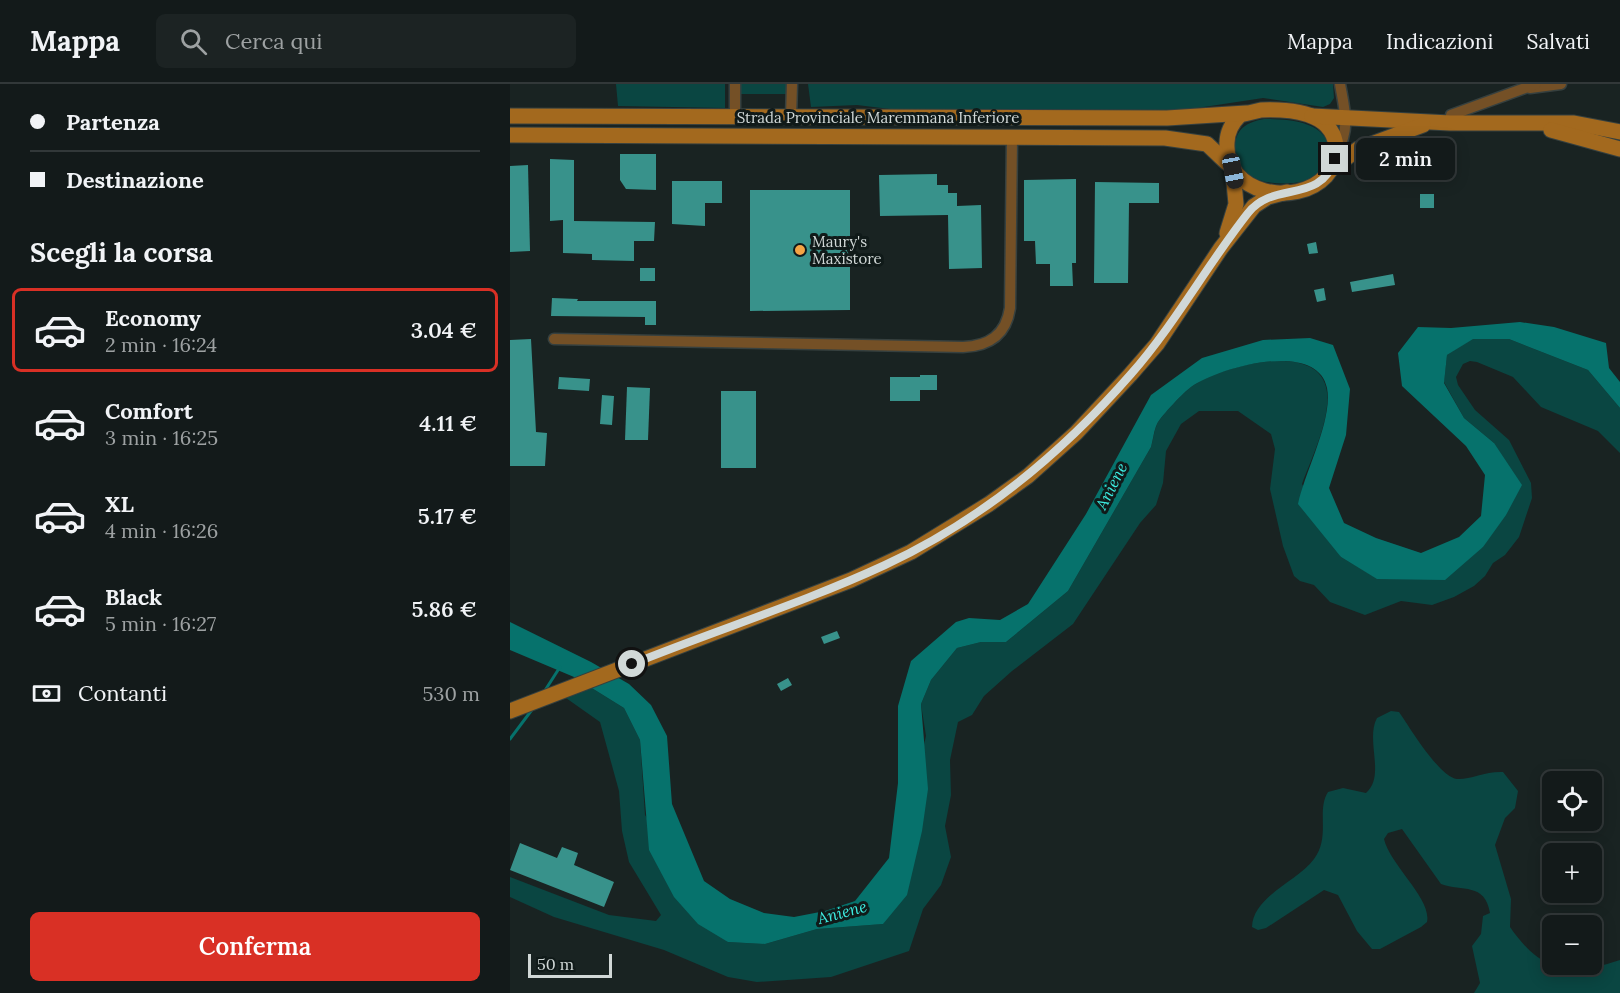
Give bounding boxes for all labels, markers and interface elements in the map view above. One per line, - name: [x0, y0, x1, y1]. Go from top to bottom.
- search box: [156, 14, 576, 68]
- text: Mappa: [30, 23, 120, 59]
- icon: search: [177, 25, 210, 58]
- text: Cerca qui: [225, 27, 322, 55]
- text: Mappa: [1287, 28, 1353, 55]
- text: Indicazioni: [1386, 28, 1494, 55]
- text: Salvati: [1527, 28, 1590, 55]
- text: Partenza: [66, 108, 160, 136]
- street label: Strada Provinciale Maremmana Inferiore: [737, 108, 1019, 127]
- callout: 2 min: [1356, 138, 1455, 180]
- route end: [1321, 145, 1348, 172]
- text: 2 min: [1379, 146, 1432, 171]
- car: [1221, 152, 1245, 190]
- text: Destinazione: [66, 166, 204, 194]
- place label: Maury's Maxistore: [812, 232, 882, 268]
- text: Scegli la corsa: [30, 235, 213, 269]
- marker: Maury's Maxistore: [793, 243, 807, 257]
- icon: car: [33, 303, 87, 357]
- text: Economy: [105, 304, 201, 332]
- text: 3.04 €: [411, 316, 477, 344]
- text: 2 min · 16:24: [105, 332, 217, 357]
- icon: car: [33, 396, 87, 450]
- text: Comfort: [105, 397, 193, 425]
- text: 4.11 €: [419, 409, 477, 437]
- text: 3 min · 16:25: [105, 425, 218, 450]
- water label: Aniene: [1090, 459, 1131, 514]
- icon: car: [33, 489, 87, 543]
- text: XL: [105, 490, 134, 518]
- text: 5.17 €: [418, 502, 477, 530]
- text: 4 min · 16:26: [105, 518, 218, 543]
- icon: car: [33, 582, 87, 636]
- text: Black: [105, 583, 162, 611]
- text: 5.86 €: [411, 595, 477, 623]
- text: 5 min · 16:27: [105, 611, 216, 636]
- route start: [618, 650, 645, 677]
- icon: cash: [30, 677, 63, 710]
- text: Contanti: [78, 679, 167, 707]
- text: 530 m: [422, 681, 480, 706]
- map controls: [1542, 771, 1602, 975]
- button: locate: [1542, 771, 1602, 831]
- button: +: [1542, 843, 1602, 903]
- water label: Aniene: [814, 896, 869, 928]
- button: Conferma: [30, 912, 480, 981]
- button: −: [1542, 915, 1602, 975]
- scale bar: [528, 951, 612, 978]
- text: 50 m: [537, 954, 574, 974]

